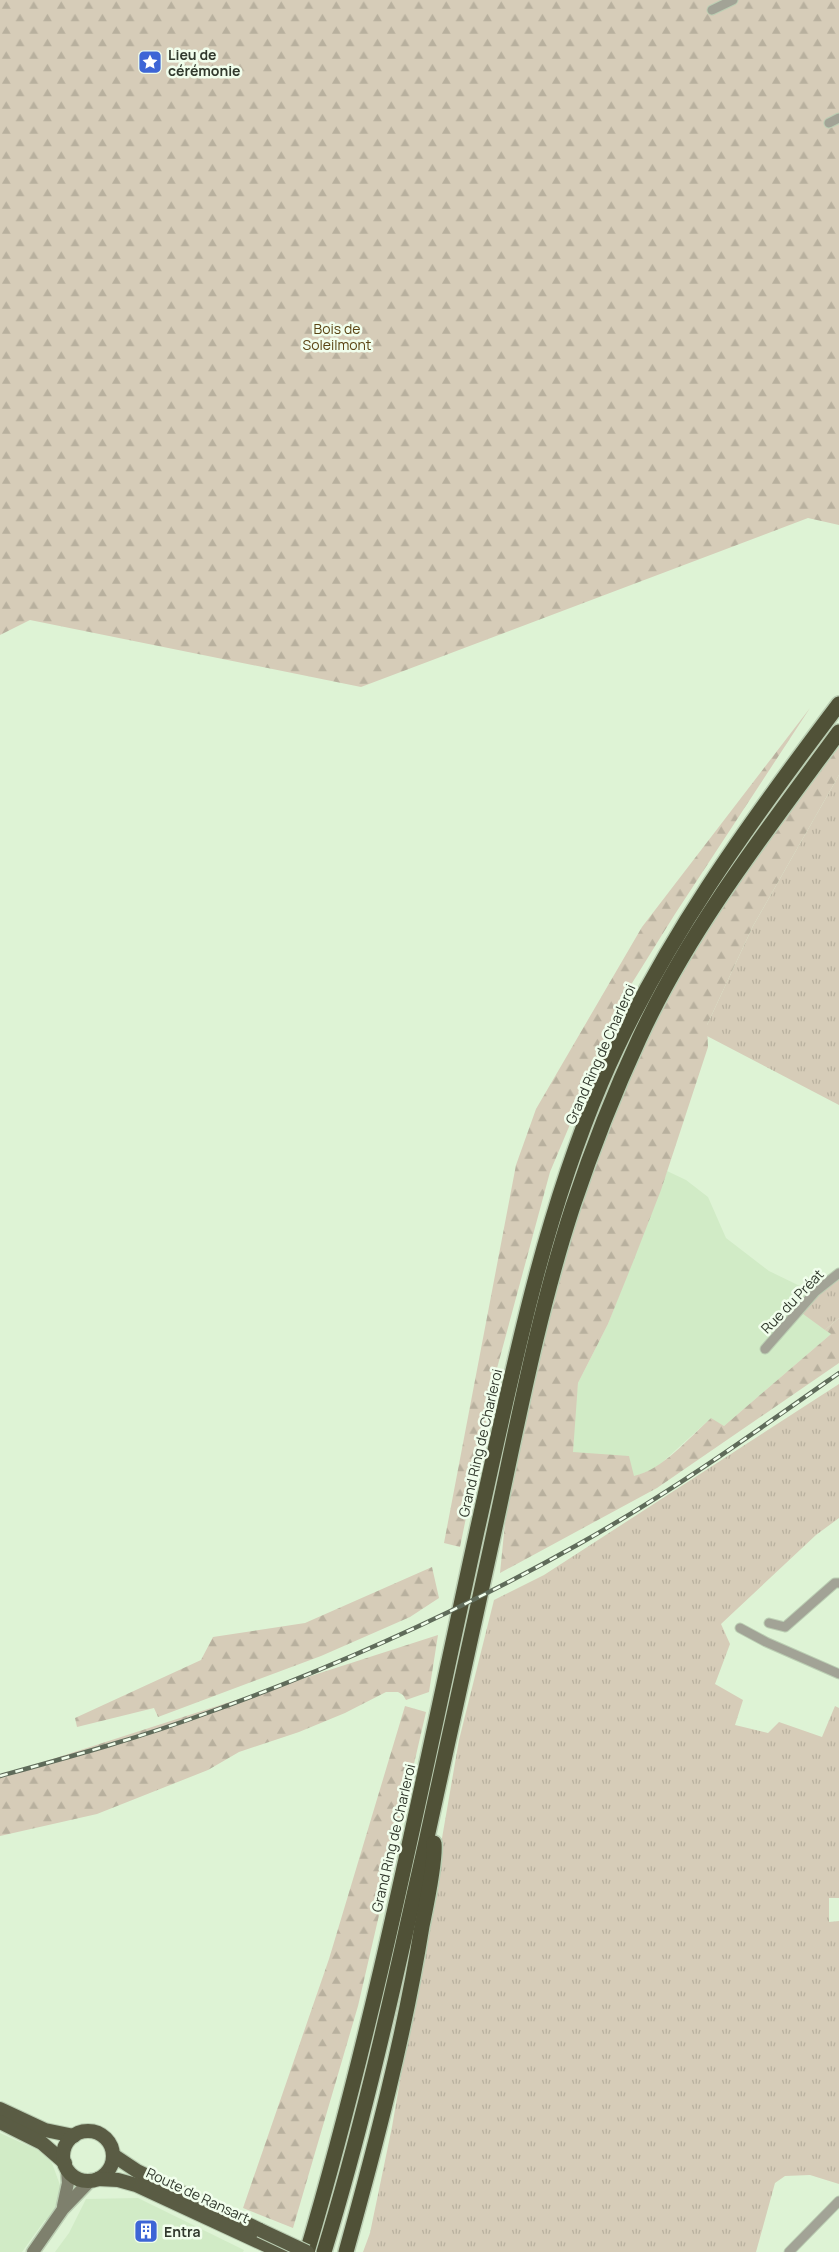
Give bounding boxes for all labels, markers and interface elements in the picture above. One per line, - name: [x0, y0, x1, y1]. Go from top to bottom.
- place label: Lieu de cérémonie: [168, 45, 241, 80]
- place icon: Lieu de cérémonie: [137, 49, 163, 75]
- park label: Bois de Soleilmont: [303, 319, 372, 354]
- street label: Grand Ring de Charleroi: [560, 981, 640, 1127]
- street label: Rue du Préat: [757, 1264, 828, 1337]
- street label: Grand Ring de Charleroi: [454, 1367, 506, 1519]
- street label: Grand Ring de Charleroi: [367, 1762, 419, 1914]
- street label: Route de Ransart: [143, 2163, 253, 2227]
- building icon: Entra: [133, 2218, 159, 2244]
- place label: Entra: [164, 2222, 200, 2241]

